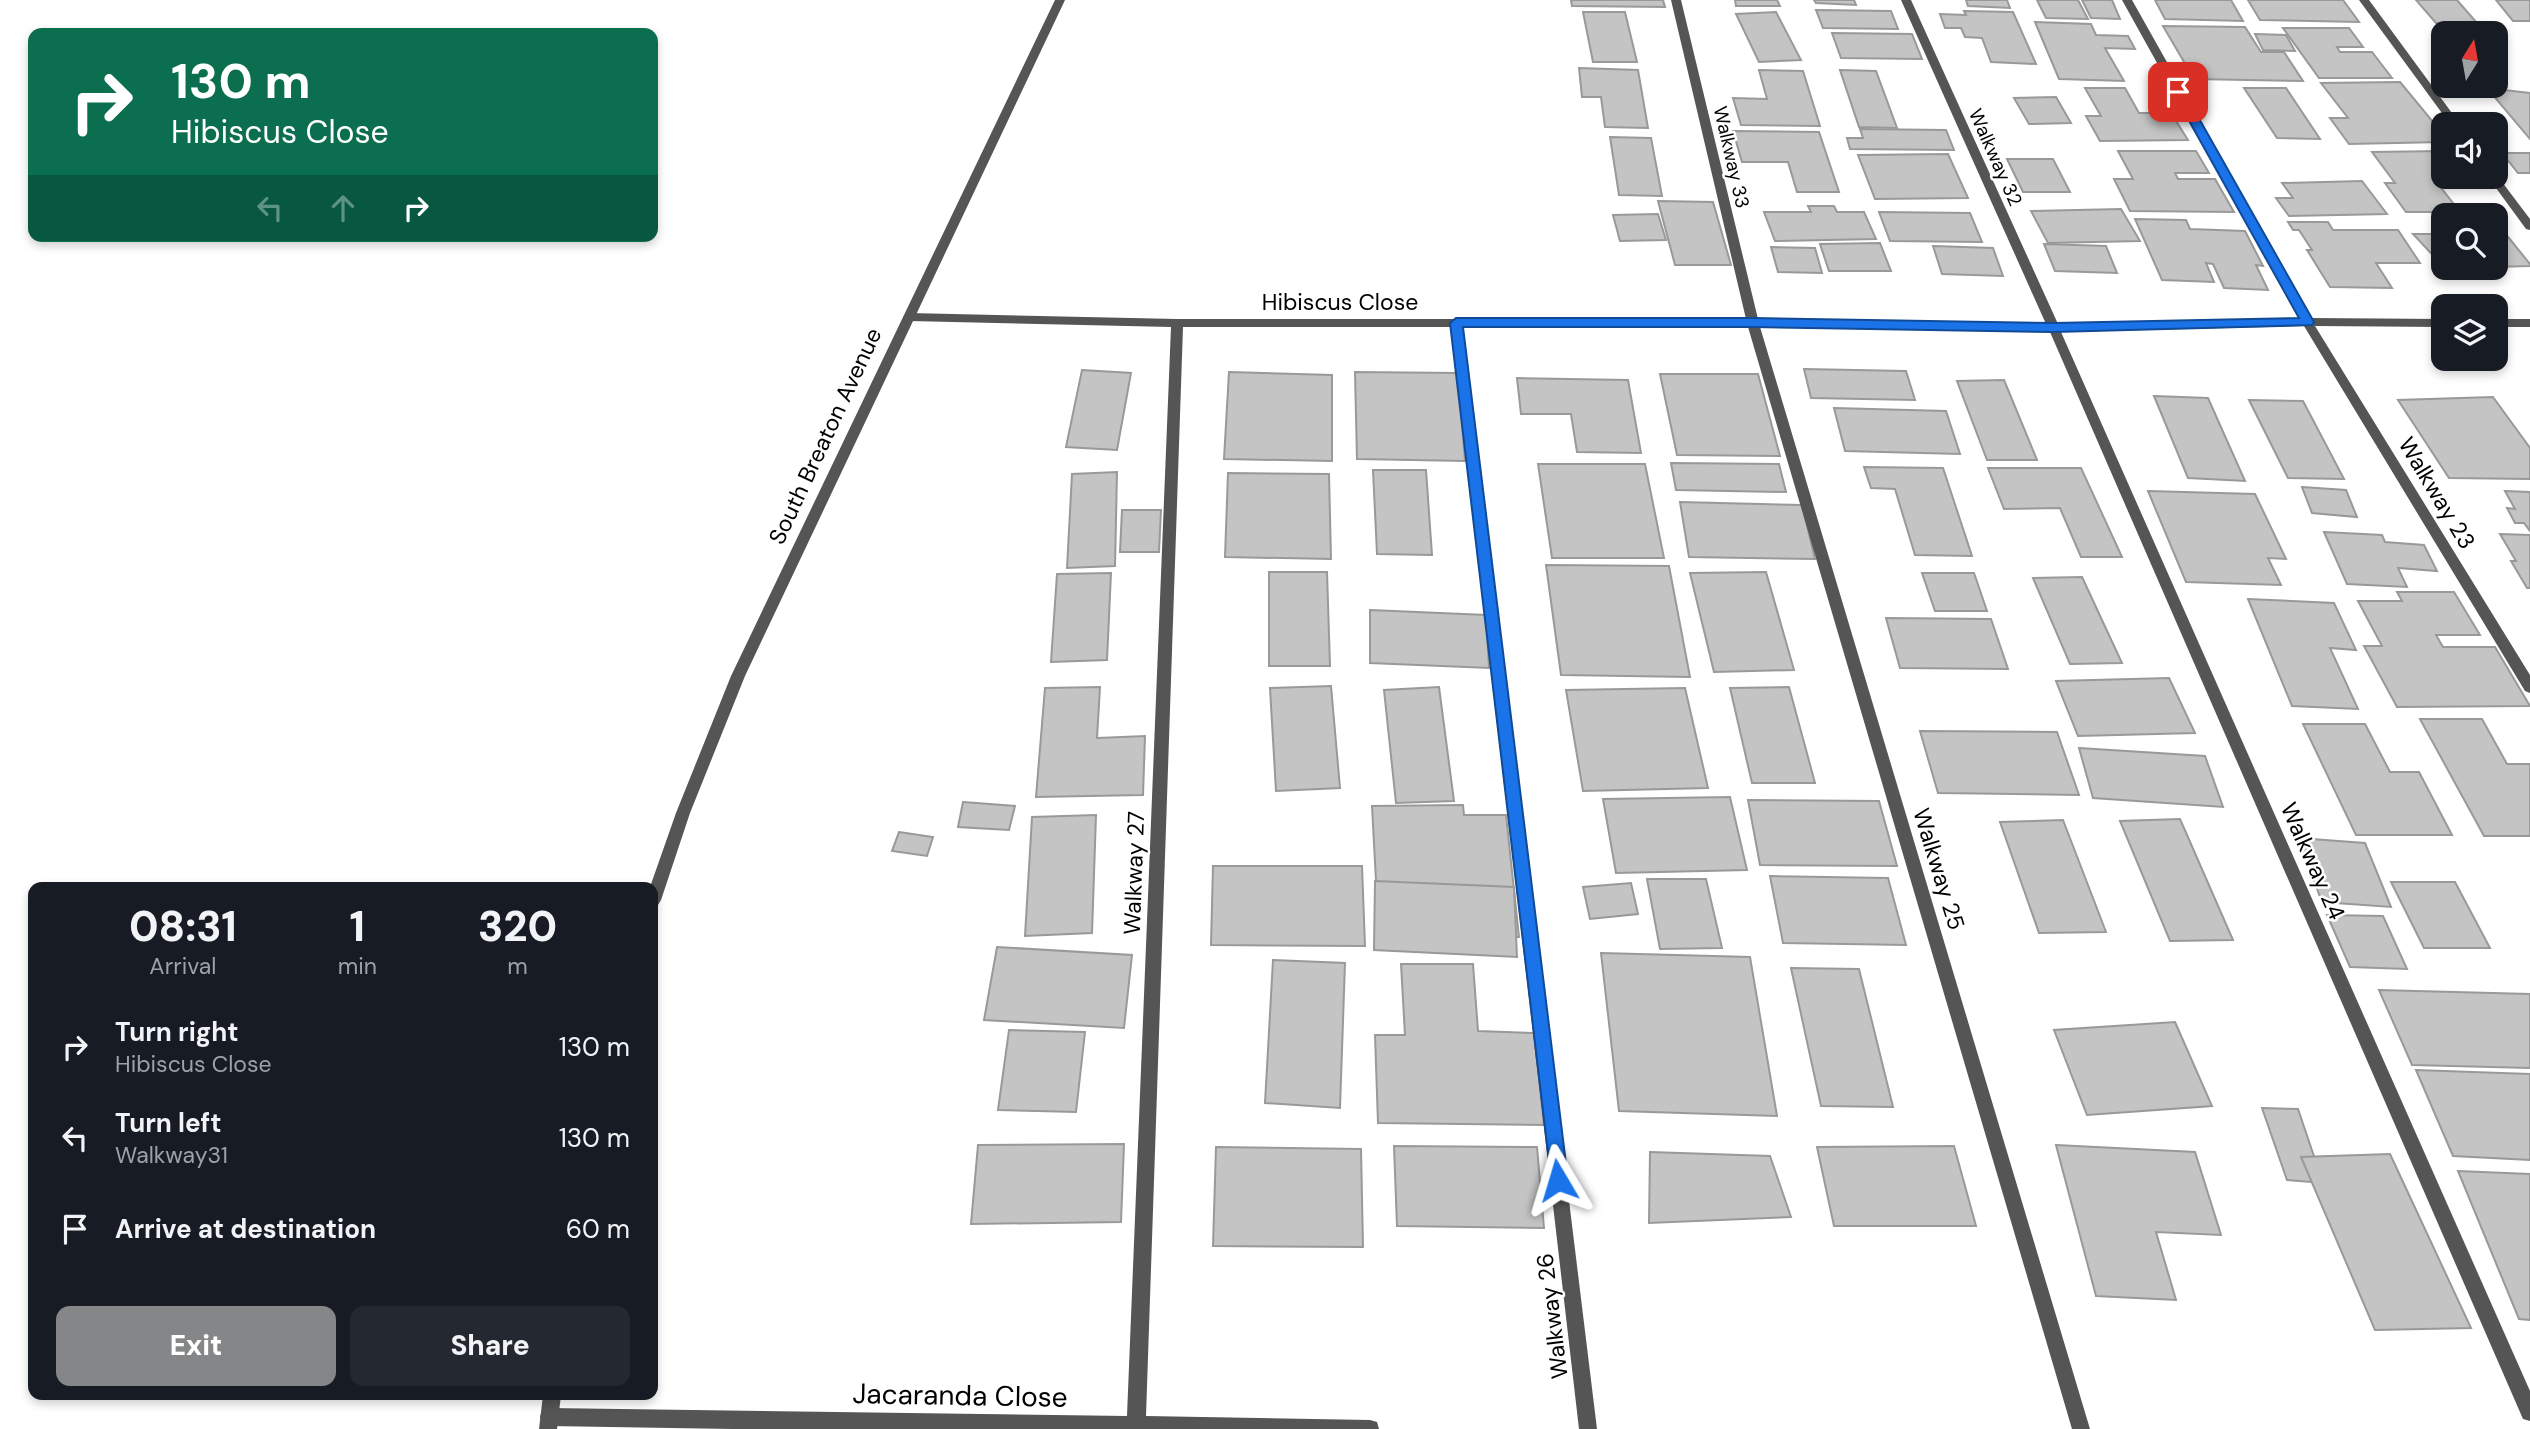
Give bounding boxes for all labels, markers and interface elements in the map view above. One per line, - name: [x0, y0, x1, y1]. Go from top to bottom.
- north arrow: [2431, 21, 2508, 98]
- map controls: [2431, 21, 2508, 371]
- text: 130 m: [171, 49, 311, 113]
- icon: right: [56, 56, 147, 147]
- pin: [2148, 62, 2208, 122]
- icon: arrive: [2159, 73, 2197, 111]
- street label: Walkway 33: [1708, 104, 1755, 211]
- street label: Walkway 32: [1963, 105, 2028, 210]
- text: Hibiscus Close: [171, 111, 389, 153]
- button: sound: [2431, 112, 2508, 189]
- icon: left: [251, 189, 289, 227]
- icon: ahead: [324, 189, 362, 227]
- icon: right: [397, 189, 435, 227]
- button: search: [2431, 203, 2508, 280]
- street label: Hibiscus Close: [1262, 287, 1418, 317]
- button: layers: [2431, 294, 2508, 371]
- street label: South Breaton Avenue: [762, 323, 888, 549]
- street label: Walkway 23: [2392, 432, 2482, 554]
- street label: Walkway 24: [2274, 798, 2352, 924]
- street label: Walkway 25: [1906, 804, 1972, 934]
- street label: Walkway 27: [1117, 811, 1151, 935]
- text: 08:31: [129, 899, 237, 954]
- text: 1: [350, 899, 365, 954]
- text: 320: [478, 899, 557, 954]
- text: Arrival: [149, 951, 216, 981]
- text: min: [338, 951, 377, 981]
- text: m: [507, 951, 528, 981]
- text: Turn right: [115, 1015, 239, 1049]
- icon: right: [56, 1028, 94, 1066]
- text: 130 m: [559, 1030, 630, 1064]
- text: Hibiscus Close: [115, 1049, 272, 1079]
- text: Turn left: [115, 1106, 222, 1140]
- icon: left: [56, 1119, 94, 1157]
- text: 130 m: [559, 1121, 630, 1155]
- text: Walkway31: [115, 1140, 228, 1170]
- position arrow: [1521, 1143, 1595, 1217]
- icon: arrive: [56, 1210, 94, 1248]
- text: Arrive at destination: [115, 1212, 376, 1246]
- text: 60 m: [566, 1212, 630, 1246]
- street label: Walkway 26: [1529, 1252, 1575, 1380]
- button: Exit: [56, 1306, 336, 1386]
- button: Share: [350, 1306, 630, 1386]
- street label: Jacaranda Close: [852, 1375, 1068, 1416]

